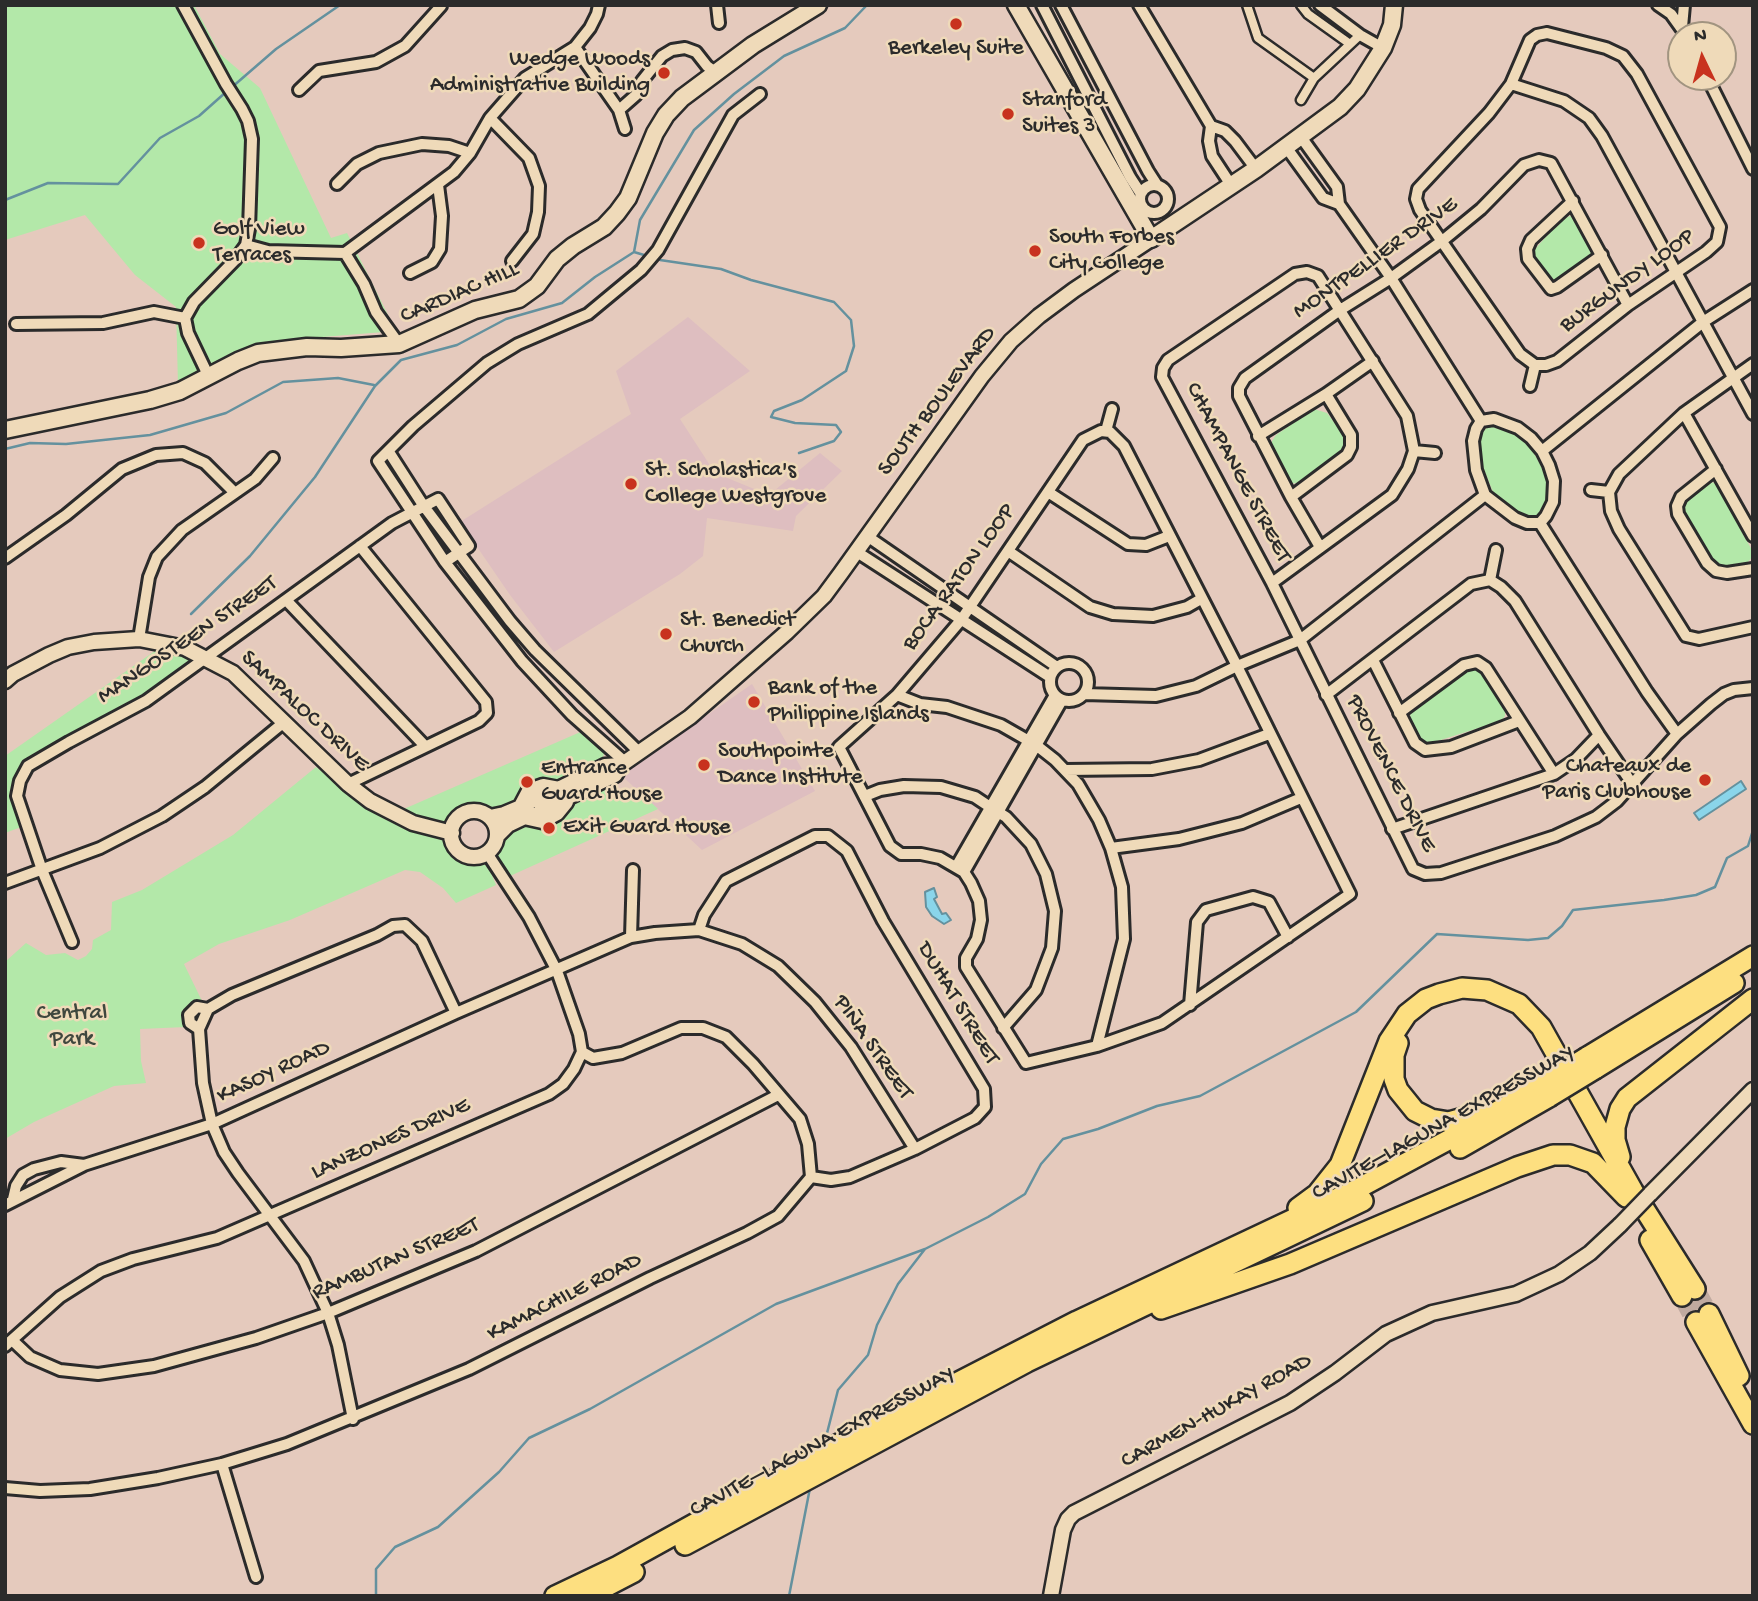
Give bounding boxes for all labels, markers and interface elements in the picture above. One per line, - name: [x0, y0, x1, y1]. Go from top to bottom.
- marker: Berkeley Suite: [948, 16, 964, 32]
- north arrow: [1667, 21, 1737, 91]
- text: N: [1693, 25, 1707, 49]
- place label: Berkeley Suite: [888, 35, 1024, 63]
- place label: Wedge Woods Administrative Building: [430, 46, 650, 100]
- marker: Wedge Woods Administrative Building: [656, 65, 672, 81]
- place label: Stanford Suites 3: [1022, 87, 1106, 141]
- marker: Stanford Suites 3: [1000, 106, 1016, 122]
- street label: MONTPELLIER DRIVE: [1288, 192, 1464, 326]
- place label: Golf View Terraces: [213, 216, 304, 270]
- place label: South Forbes City College: [1049, 224, 1174, 278]
- street label: BURGUNDY LOOP: [1555, 224, 1701, 340]
- marker: Golf View Terraces: [191, 235, 207, 251]
- marker: South Forbes City College: [1027, 243, 1043, 259]
- street label: CARDIAC HILL: [397, 257, 523, 331]
- street label: SOUTH BOULEVARD: [873, 322, 1003, 482]
- street label: CHAMPANGE STREET: [1178, 378, 1296, 568]
- place label: St. Scholastica's College Westgrove: [645, 457, 826, 511]
- marker: St. Scholastica's College Westgrove: [623, 476, 639, 492]
- street label: BOCA RATON LOOP: [898, 499, 1022, 657]
- street label: MANGOSTEEN STREET: [93, 571, 283, 711]
- place label: St. Benedict Church: [680, 607, 795, 661]
- marker: St. Benedict Church: [658, 626, 674, 642]
- street label: SAMPALOC DRIVE: [234, 645, 374, 779]
- place label: Bank of the Philippine Islands: [768, 675, 929, 729]
- street label: PROVENCE DRIVE: [1339, 691, 1441, 857]
- marker: Bank of the Philippine Islands: [746, 694, 762, 710]
- place label: Southpointe Dance Institute: [718, 738, 863, 792]
- place label: Chateaux de Paris Clubhouse: [1543, 753, 1691, 807]
- place label: Entrance Guard House: [541, 755, 662, 809]
- marker: Southpointe Dance Institute: [696, 757, 712, 773]
- marker: Chateaux de Paris Clubhouse: [1697, 772, 1713, 788]
- marker: Entrance Guard House: [519, 774, 535, 790]
- place label: Exit Guard House: [563, 814, 731, 842]
- marker: Exit Guard House: [541, 820, 557, 836]
- street label: DUHAT STREET: [910, 938, 1004, 1070]
- street label: PIÑA STREET: [826, 990, 918, 1106]
- park label: Central Park: [37, 1000, 107, 1054]
- street label: KASOY ROAD: [213, 1035, 335, 1111]
- street label: CAVITE–LAGUNA EXPRESSWAY: [1308, 1040, 1580, 1208]
- street label: LANZONES DRIVE: [307, 1093, 475, 1187]
- street label: RAMBUTAN STREET: [308, 1212, 484, 1308]
- street label: KAMACHILE ROAD: [483, 1247, 647, 1349]
- street label: CARMEN-HUKAY ROAD: [1117, 1348, 1317, 1476]
- street label: CAVITE–LAGUNA EXPRESSWAY: [686, 1361, 960, 1525]

